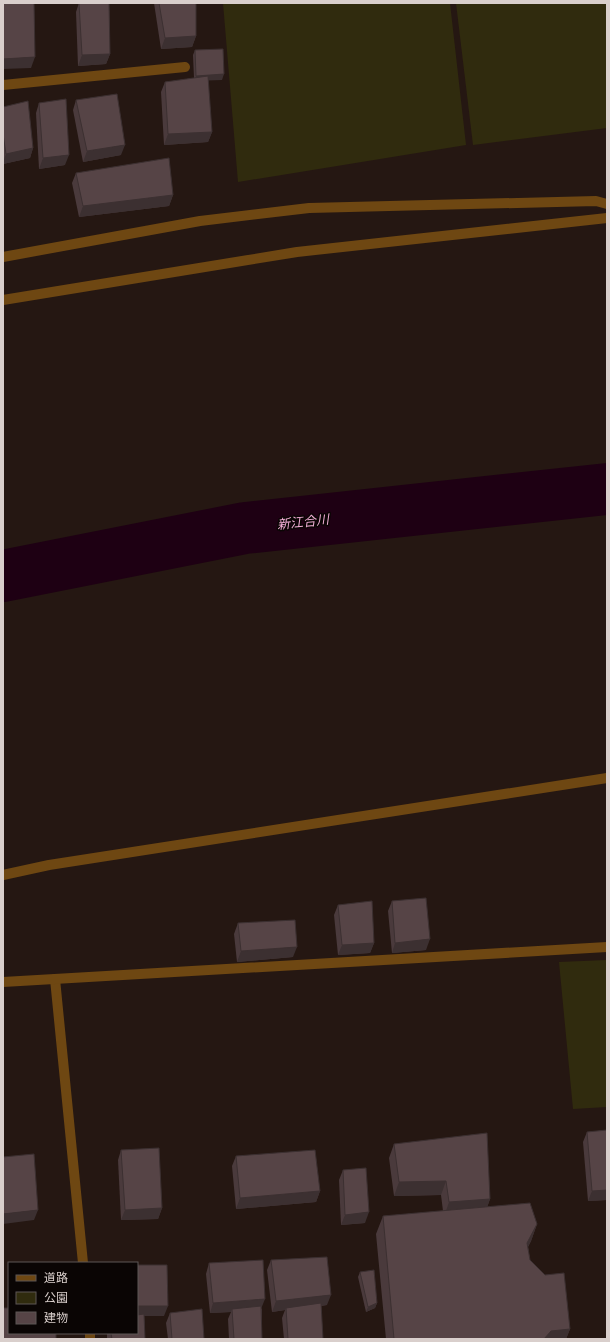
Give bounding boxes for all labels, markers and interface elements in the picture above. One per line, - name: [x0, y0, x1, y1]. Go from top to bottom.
- water label: 新江合川: [276, 512, 332, 532]
- legend: [8, 1262, 138, 1334]
- text: 道路: [44, 1271, 68, 1285]
- text: 公園: [44, 1291, 68, 1305]
- text: 建物: [44, 1311, 68, 1325]

